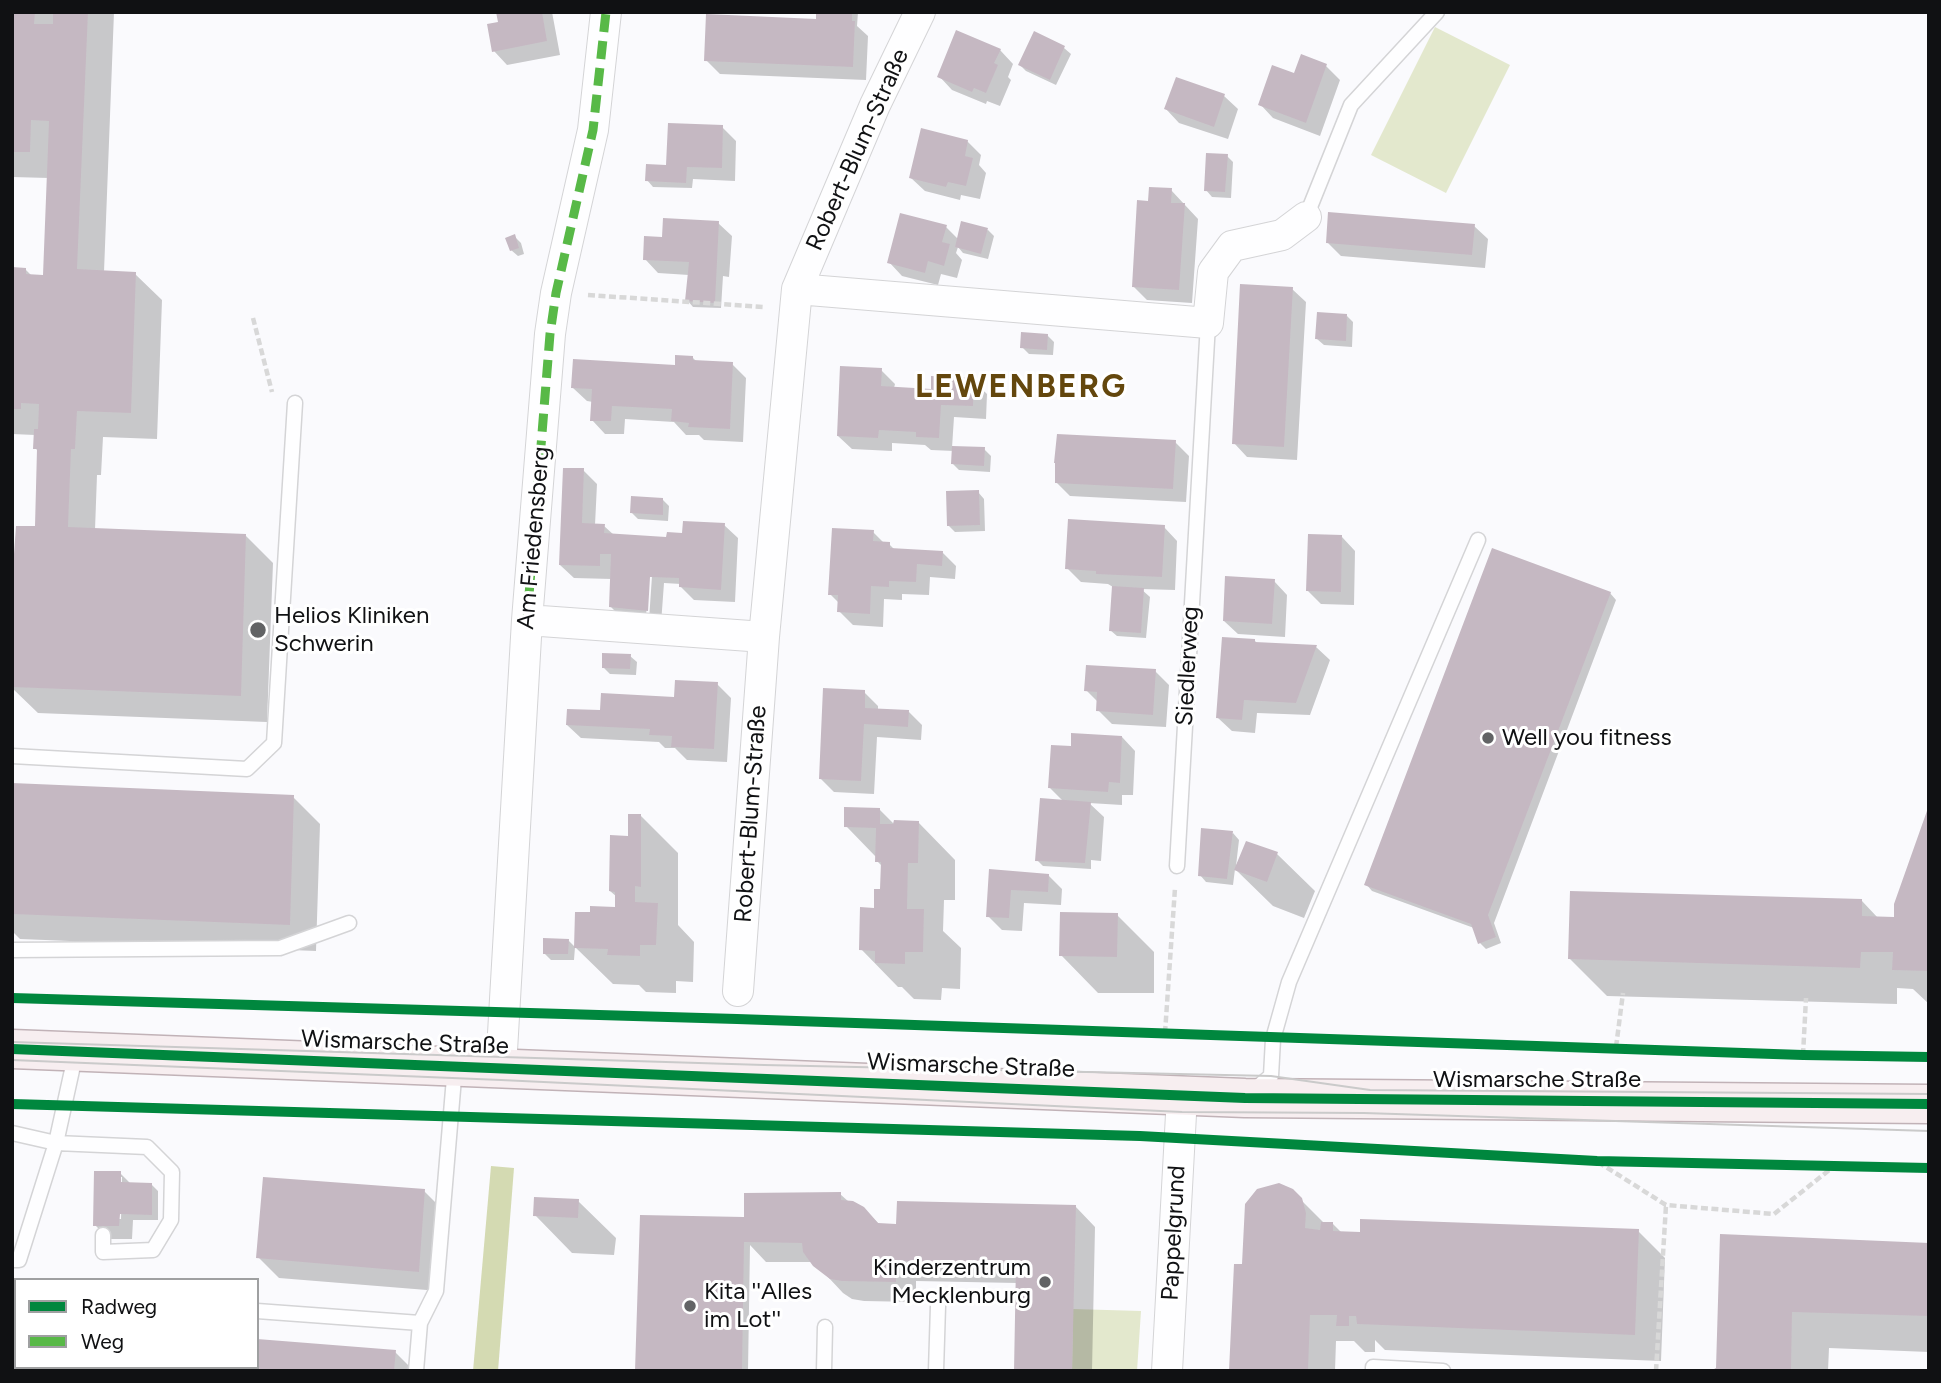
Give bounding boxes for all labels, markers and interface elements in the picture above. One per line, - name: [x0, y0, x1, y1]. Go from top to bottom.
- street label: Robert-Blum-Straße: [801, 45, 915, 255]
- district label: LEWENBERG: [916, 369, 1126, 407]
- street label: Am Friedensberg: [512, 445, 556, 631]
- place label: Helios Kliniken Schwerin: [274, 602, 429, 658]
- street label: Siedlerweg: [1170, 605, 1206, 727]
- marker: Helios Kliniken Schwerin: [248, 620, 268, 640]
- street label: Robert-Blum-Straße: [729, 704, 773, 924]
- place label: Well you fitness: [1502, 724, 1672, 752]
- marker: Well you fitness: [1480, 730, 1496, 746]
- street label: Wismarsche Straße: [301, 1025, 509, 1061]
- street label: Wismarsche Straße: [867, 1048, 1075, 1084]
- street label: Wismarsche Straße: [1433, 1066, 1641, 1094]
- street label: Pappelgrund: [1156, 1164, 1192, 1302]
- place label: Kinderzentrum Mecklenburg: [873, 1254, 1031, 1310]
- marker: Kinderzentrum Mecklenburg: [1037, 1274, 1053, 1290]
- legend: [14, 1278, 259, 1369]
- place label: Kita ''Alles im Lot'': [704, 1278, 812, 1334]
- text: Radweg: [81, 1294, 157, 1319]
- marker: Kita ''Alles im Lot'': [682, 1298, 698, 1314]
- text: Weg: [81, 1329, 124, 1354]

